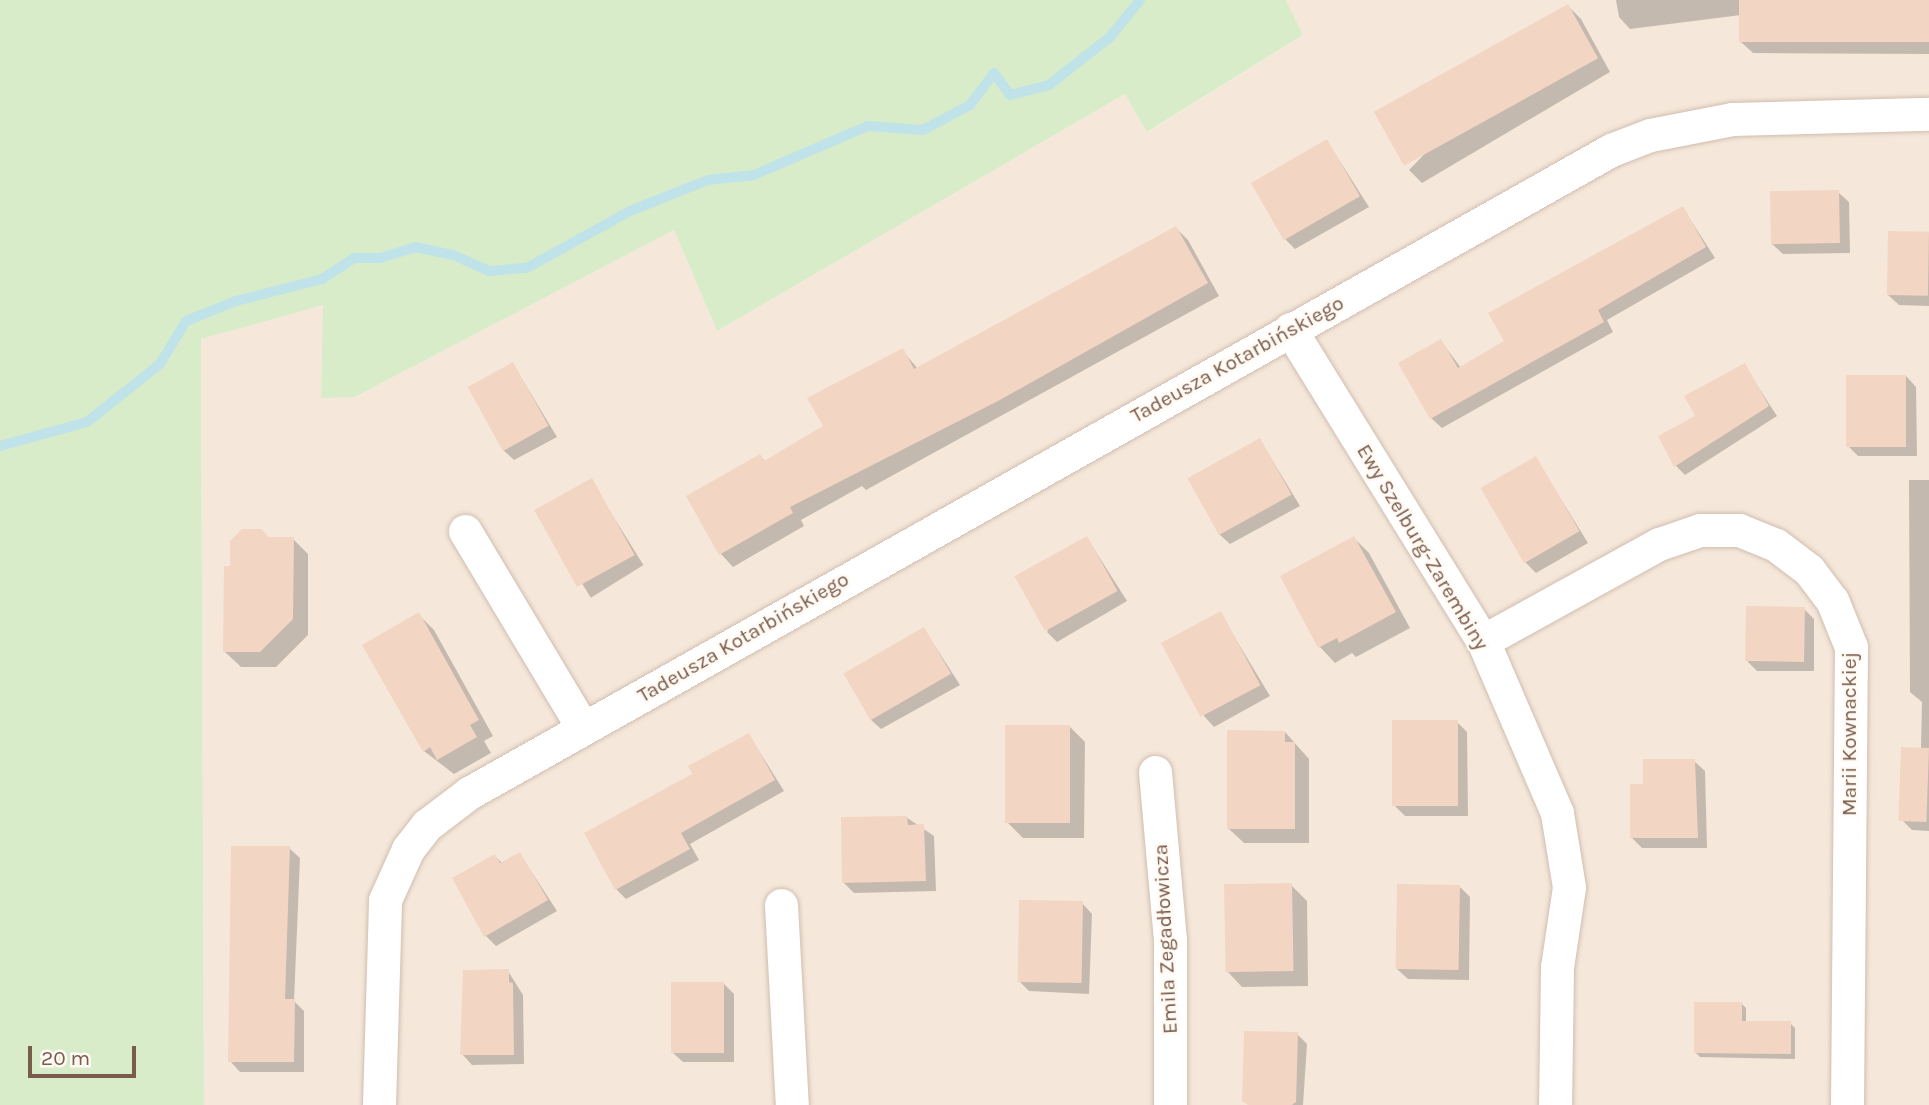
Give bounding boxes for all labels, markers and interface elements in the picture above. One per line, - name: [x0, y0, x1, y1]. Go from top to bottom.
- street label: Tadeusza Kotarbińskiego: [1126, 290, 1348, 428]
- street label: Ewy Szelburg-Zarembiny: [1351, 439, 1495, 655]
- street label: Tadeusza Kotarbińskiego: [633, 566, 853, 708]
- street label: Marii Kownackiej: [1836, 652, 1862, 816]
- street label: Emila Zegadłowicza: [1147, 843, 1183, 1035]
- scale bar: [32, 1032, 140, 1076]
- text: 20 m: [41, 1046, 90, 1070]

